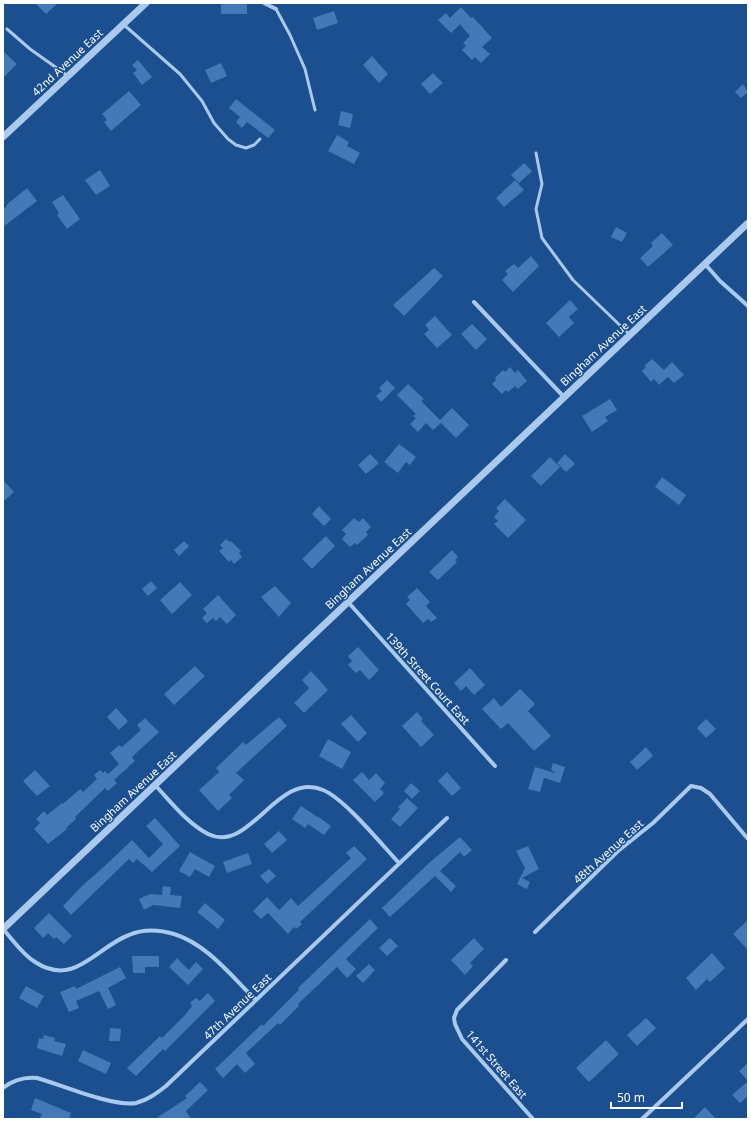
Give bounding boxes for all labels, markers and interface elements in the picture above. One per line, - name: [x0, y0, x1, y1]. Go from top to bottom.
- street label: 42nd Avenue East: [28, 25, 106, 99]
- street label: Bingham Avenue East: [557, 301, 649, 389]
- street label: Bingham Avenue East: [322, 524, 414, 612]
- street label: 139th Street Court East: [382, 629, 474, 727]
- street label: Bingham Avenue East: [87, 747, 179, 835]
- street label: 48th Avenue East: [570, 816, 646, 886]
- street label: 47th Avenue East: [200, 970, 274, 1042]
- street label: 141st Street East: [463, 1027, 531, 1101]
- scale bar: [611, 1084, 682, 1110]
- text: 50 m: [617, 1089, 645, 1106]

